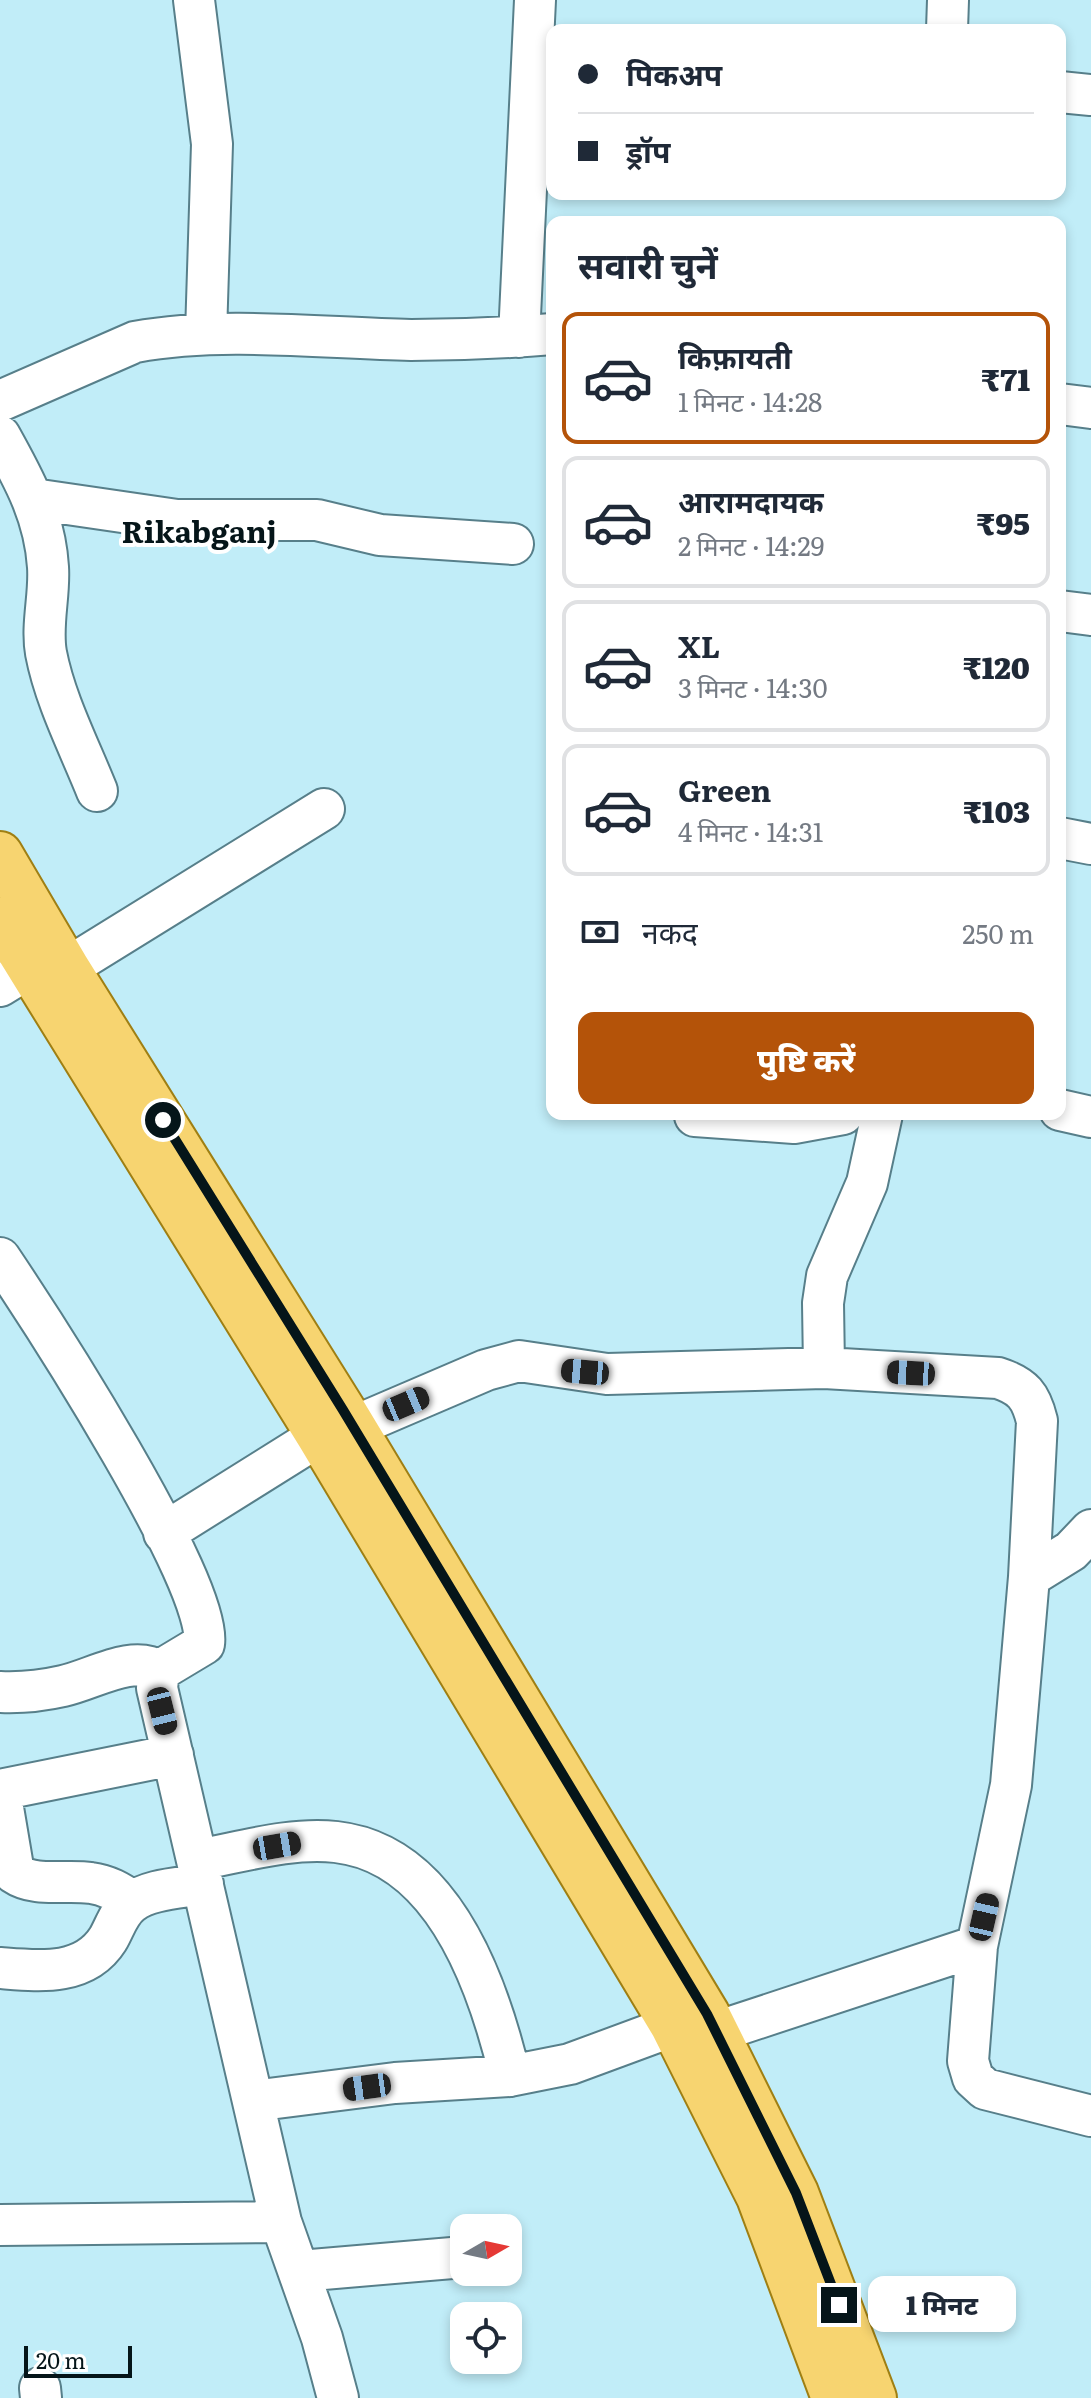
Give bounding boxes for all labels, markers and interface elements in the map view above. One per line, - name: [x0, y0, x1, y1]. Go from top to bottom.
- text: पिकअप: [626, 51, 722, 95]
- text: ड्रॉप: [626, 128, 670, 172]
- text: सवारी चुनें: [578, 237, 718, 290]
- text: किफ़ायती: [678, 334, 792, 378]
- icon: car: [582, 342, 654, 414]
- text: ₹71: [981, 356, 1030, 400]
- text: 1 मिनट · 14:28: [678, 381, 822, 420]
- text: आरामदायक: [678, 478, 824, 522]
- icon: car: [582, 486, 654, 558]
- text: ₹95: [976, 500, 1030, 544]
- district label: Rikabganj: [121, 508, 277, 552]
- text: 2 मिनट · 14:29: [678, 525, 824, 564]
- text: XL: [678, 623, 720, 667]
- icon: car: [582, 630, 654, 702]
- text: ₹120: [963, 644, 1030, 688]
- text: 3 मिनट · 14:30: [678, 667, 828, 706]
- text: Green: [678, 767, 771, 811]
- icon: car: [582, 774, 654, 846]
- text: ₹103: [963, 788, 1030, 832]
- text: 4 मिनट · 14:31: [678, 811, 823, 850]
- text: नकद: [642, 909, 698, 953]
- icon: cash: [578, 910, 622, 954]
- text: 250 m: [962, 913, 1034, 952]
- button: पुष्टि करें: [578, 1012, 1034, 1104]
- route start: [145, 1102, 181, 1138]
- car: [560, 1358, 610, 1386]
- car: [886, 1360, 936, 1386]
- car: [379, 1384, 433, 1424]
- car: [145, 1685, 179, 1737]
- car: [251, 1830, 303, 1862]
- car: [967, 1891, 1001, 1943]
- car: [342, 2072, 392, 2102]
- north arrow: [450, 2214, 522, 2286]
- map controls: [450, 2214, 522, 2374]
- callout: 1 मिनट: [867, 2277, 1015, 2333]
- text: 1 मिनट: [906, 2284, 978, 2323]
- route end: [821, 2287, 857, 2323]
- button: locate: [450, 2302, 522, 2374]
- scale bar: [24, 2342, 132, 2378]
- text: 20 m: [36, 2343, 86, 2376]

